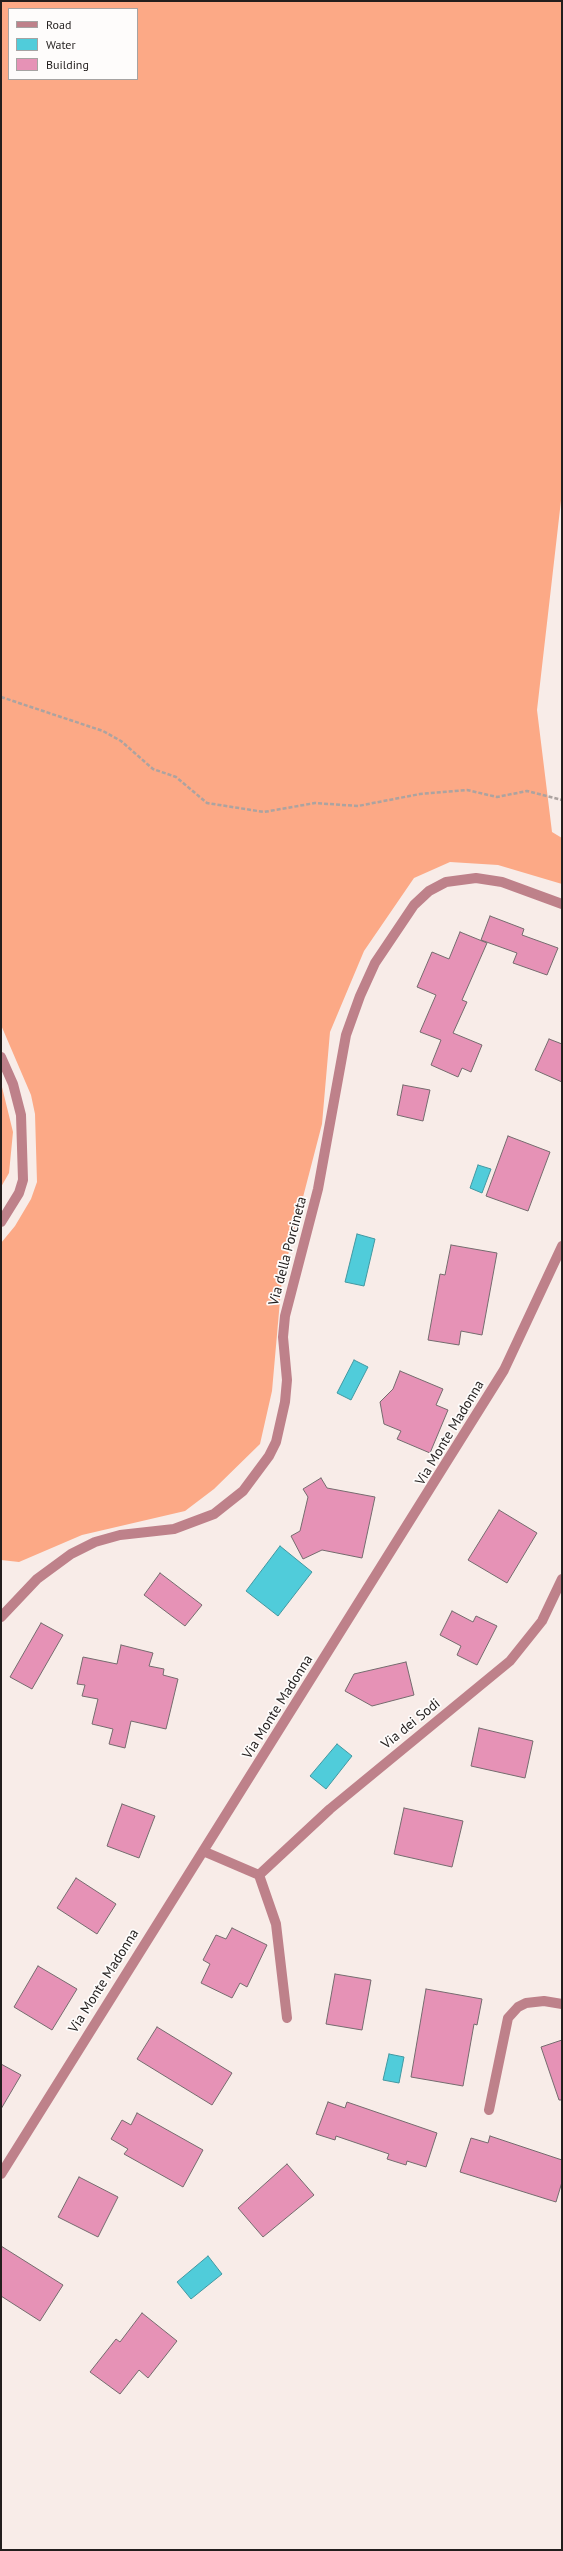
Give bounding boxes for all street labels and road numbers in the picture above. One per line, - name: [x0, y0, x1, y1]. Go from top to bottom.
- street label: Via della Porcineta: [265, 1195, 311, 1307]
- street label: Via Monte Madonna: [412, 1378, 488, 1488]
- street label: Via Monte Madonna: [239, 1652, 317, 1762]
- street label: Via dei Sodi: [378, 1695, 444, 1753]
- street label: Via Monte Madonna: [65, 1926, 143, 2036]

